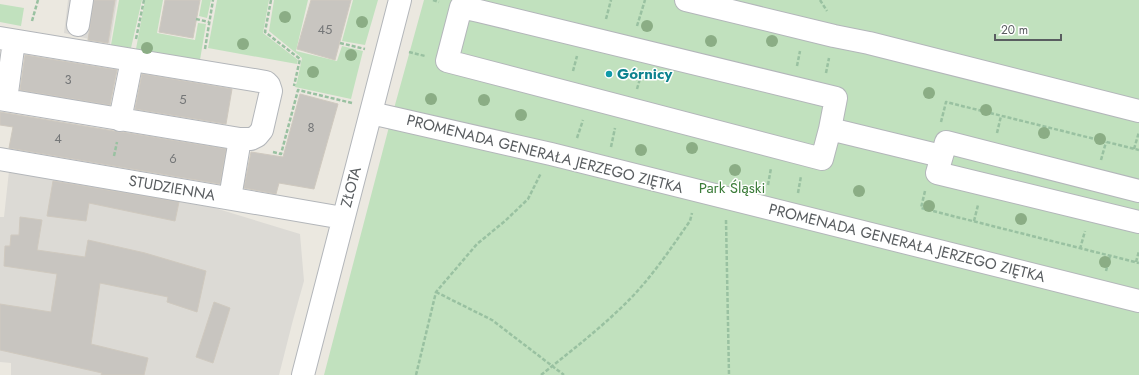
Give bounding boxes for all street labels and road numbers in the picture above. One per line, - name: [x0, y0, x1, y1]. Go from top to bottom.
- street label: PROMENADA GENERAŁA JERZEGO ZIĘTKA: [404, 109, 686, 199]
- street label: ZŁOTA: [335, 164, 367, 210]
- street label: STUDZIENNA: [127, 170, 217, 206]
- street label: PROMENADA GENERAŁA JERZEGO ZIĘTKA: [766, 198, 1048, 288]

